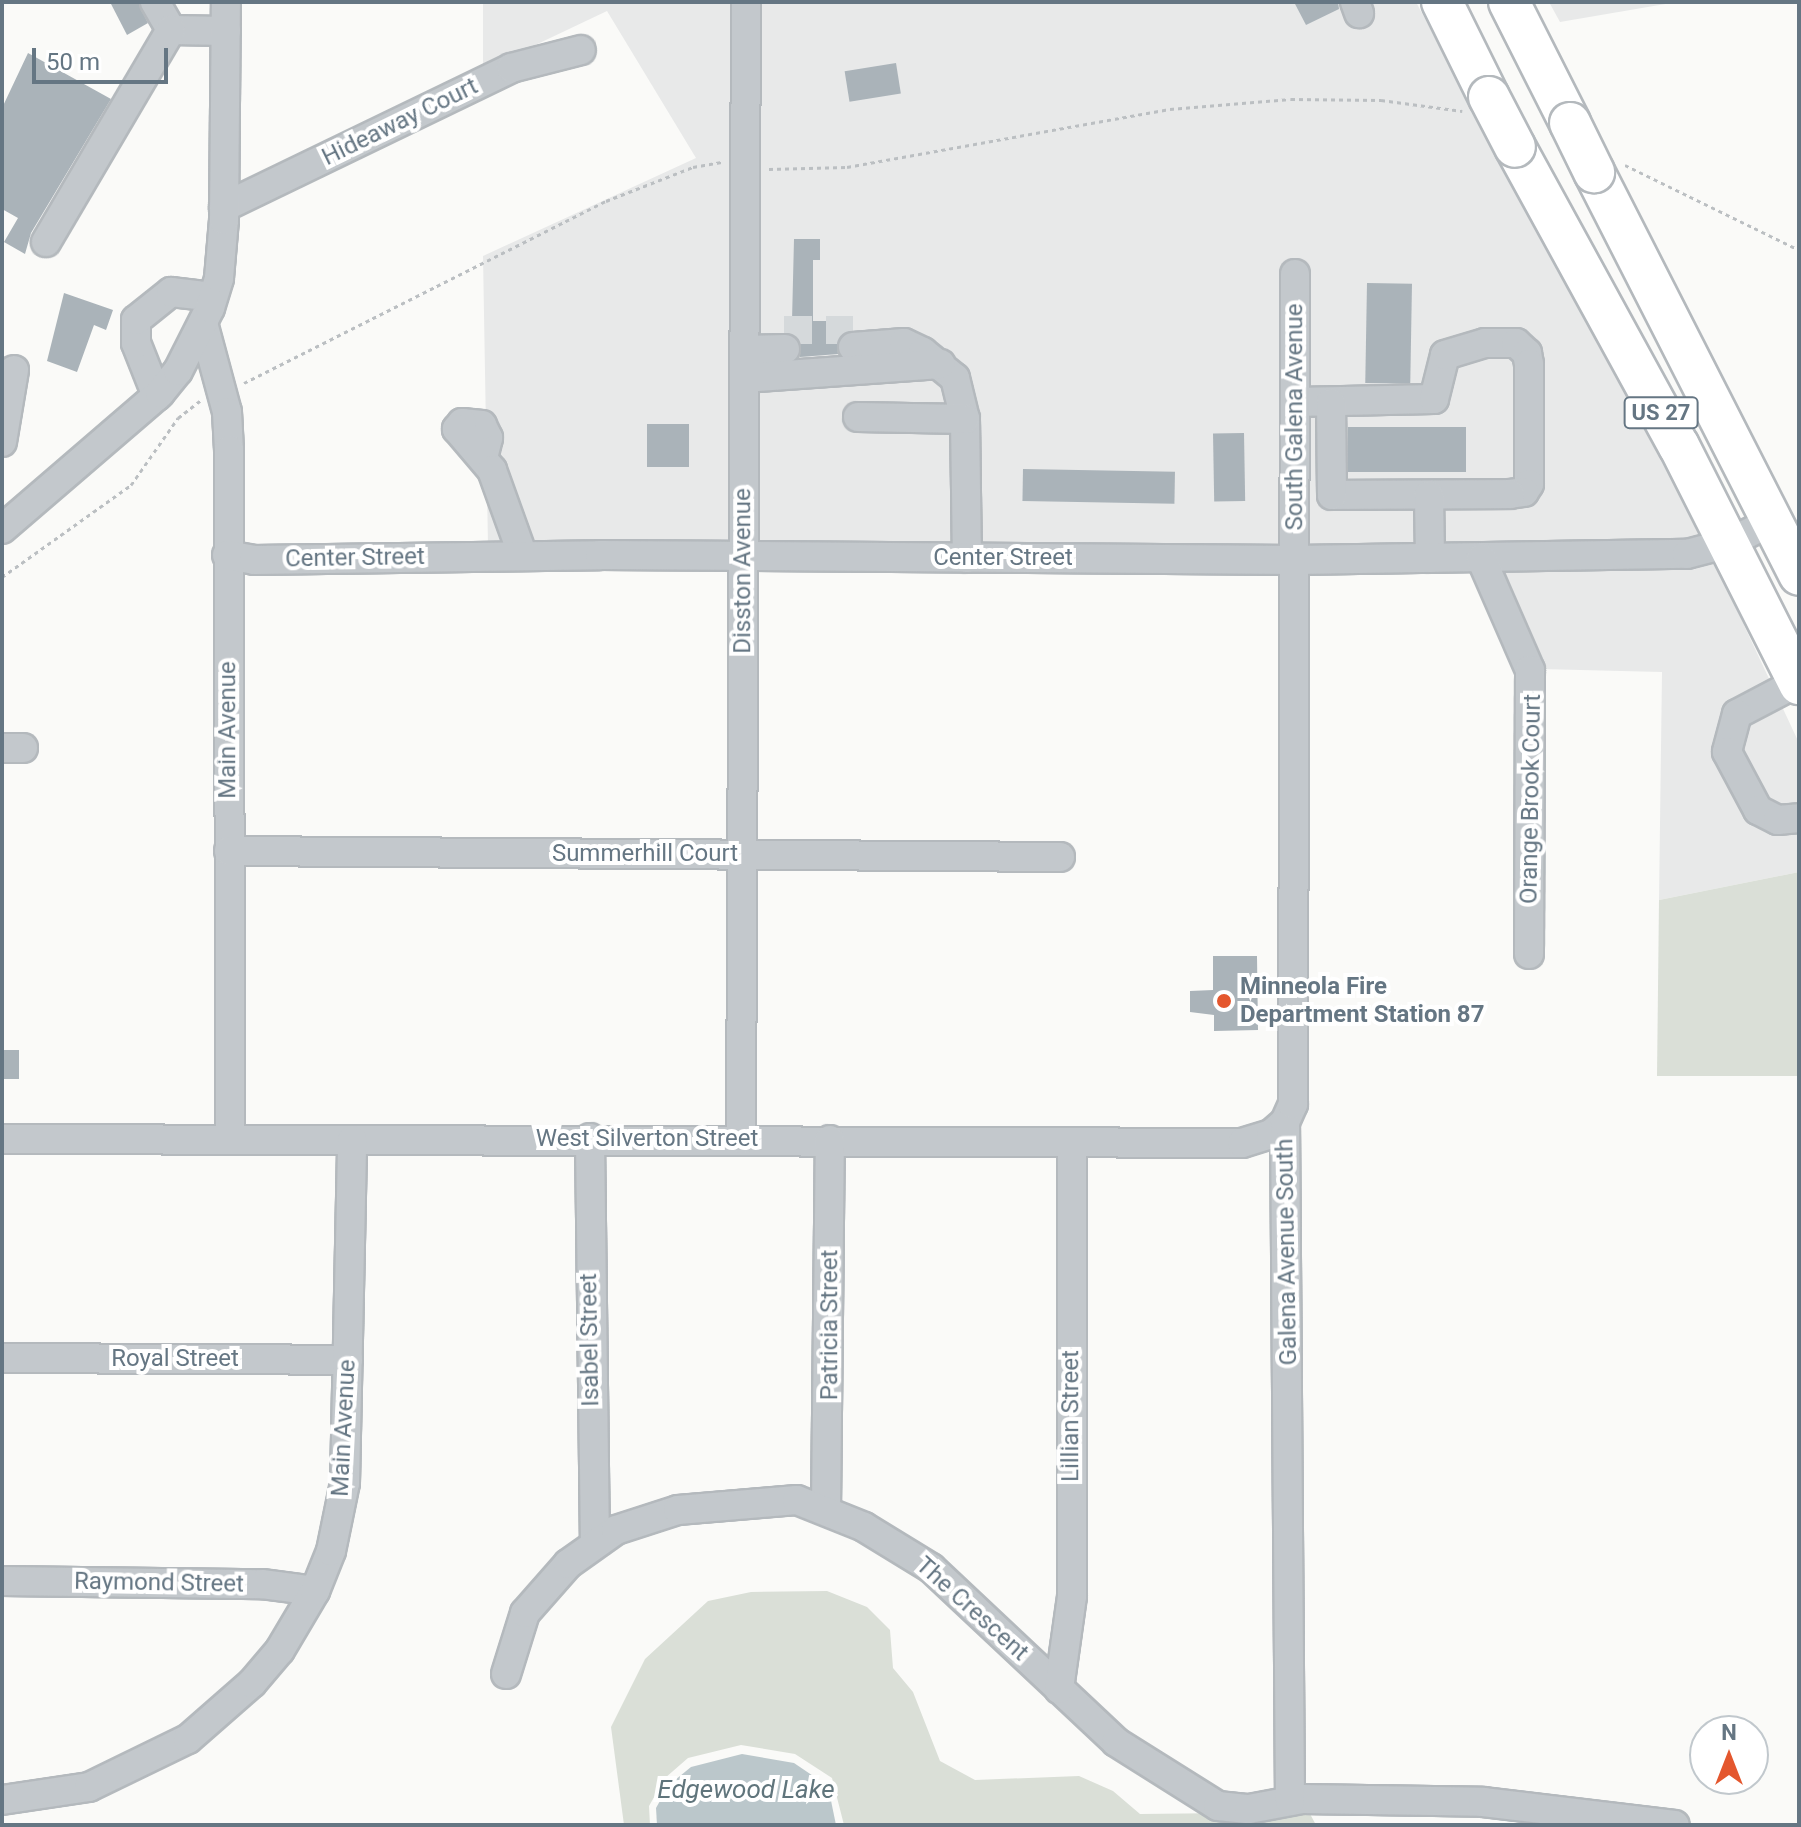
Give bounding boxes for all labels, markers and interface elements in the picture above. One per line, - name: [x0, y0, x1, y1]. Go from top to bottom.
- scale bar: [36, 32, 172, 82]
- text: 50 m: [46, 48, 100, 76]
- street label: Hideaway Court: [317, 72, 483, 172]
- street label: South Galena Avenue: [1281, 304, 1309, 530]
- road number: US 27: [1623, 395, 1699, 431]
- street label: Disston Avenue: [729, 488, 757, 654]
- street label: Center Street: [285, 542, 425, 574]
- street label: Center Street: [933, 544, 1073, 572]
- street label: Main Avenue: [214, 661, 242, 799]
- street label: Orange Brook Court: [1515, 694, 1547, 904]
- street label: Summerhill Court: [552, 840, 738, 868]
- place label: Minneola Fire Department Station 87: [1240, 973, 1484, 1029]
- marker: Minneola Fire Department Station 87: [1215, 992, 1233, 1010]
- street label: West Silverton Street: [536, 1125, 758, 1153]
- street label: Galena Avenue South: [1271, 1138, 1303, 1366]
- street label: Patricia Street: [816, 1250, 844, 1400]
- street label: Isabel Street: [574, 1273, 606, 1407]
- street label: Royal Street: [111, 1345, 239, 1373]
- street label: Lillian Street: [1057, 1350, 1085, 1482]
- street label: Main Avenue: [326, 1359, 362, 1497]
- street label: The Crescent: [910, 1551, 1034, 1667]
- street label: Raymond Street: [74, 1567, 244, 1599]
- north arrow: [1689, 1715, 1769, 1795]
- text: N: [1721, 1720, 1737, 1745]
- water label: Edgewood Lake: [657, 1774, 835, 1806]

